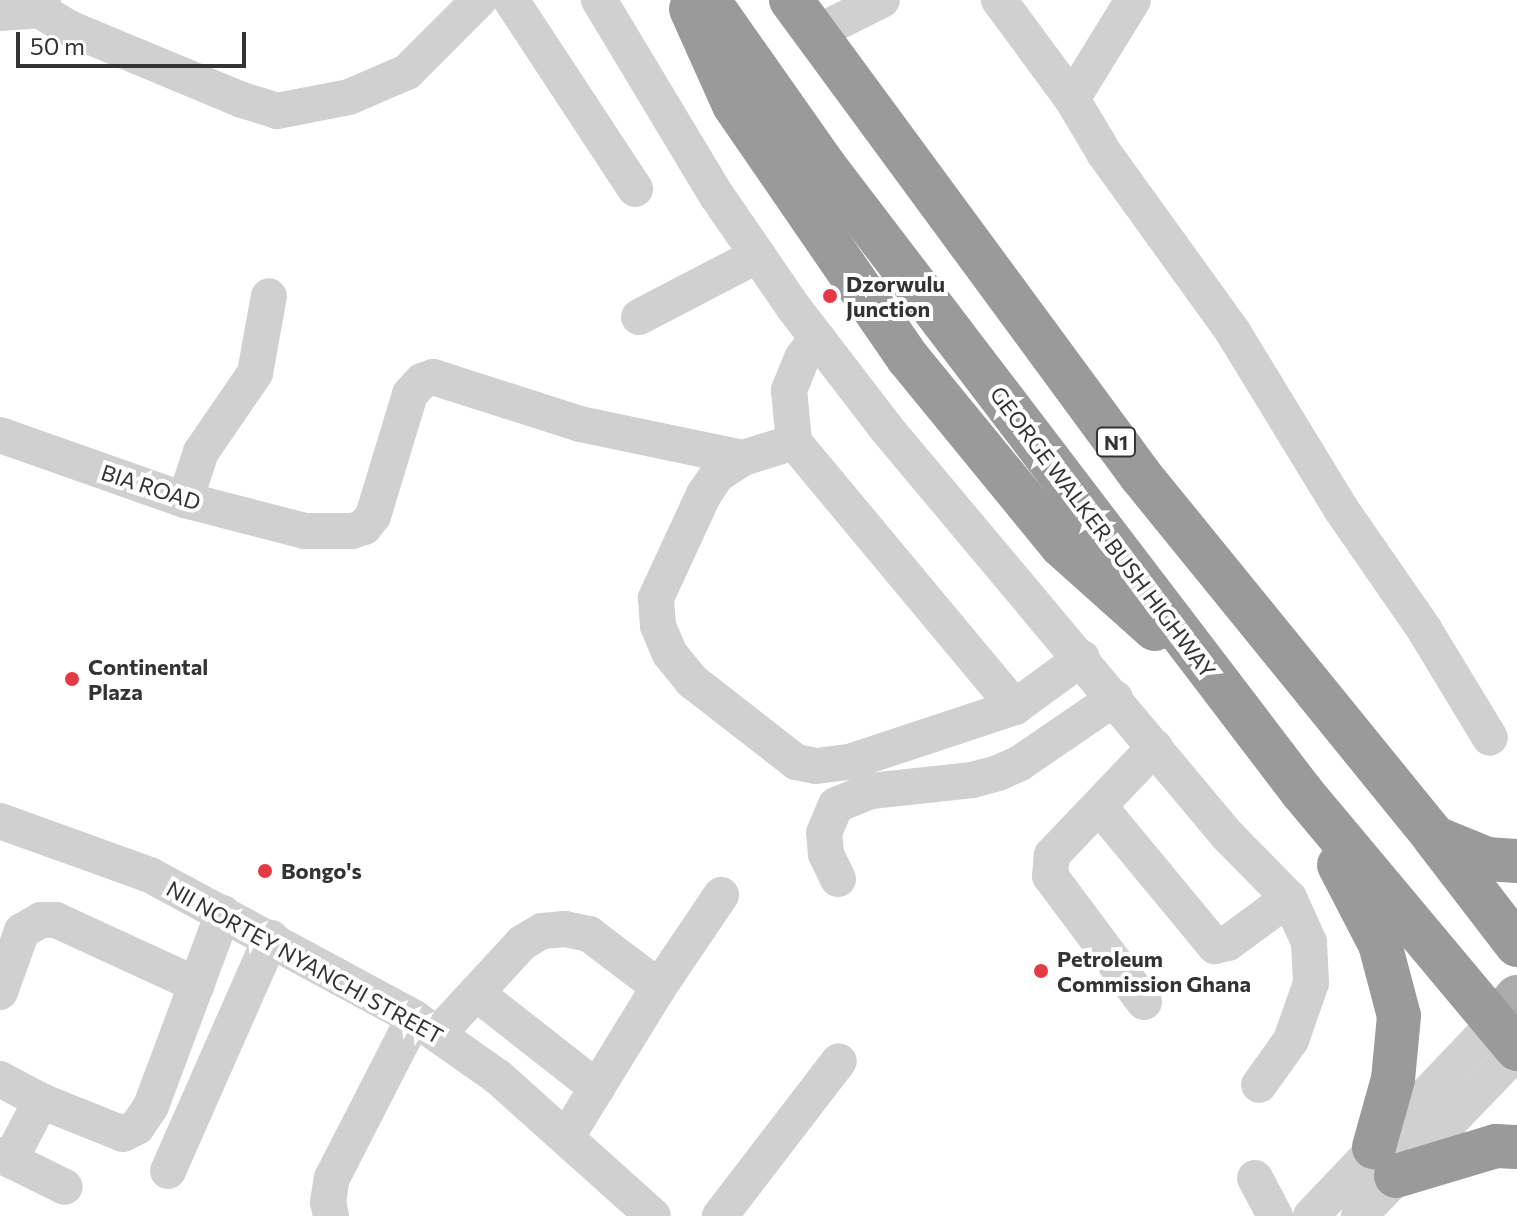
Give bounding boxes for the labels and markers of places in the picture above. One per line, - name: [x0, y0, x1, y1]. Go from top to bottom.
- place label: Dzorwulu Junction: [846, 270, 945, 322]
- marker: Dzorwulu Junction: [821, 287, 839, 305]
- place label: Continental Plaza: [88, 653, 208, 704]
- marker: Continental Plaza: [63, 670, 81, 688]
- place label: Bongo's: [281, 858, 362, 884]
- marker: Bongo's: [256, 862, 274, 880]
- place label: Petroleum Commission Ghana: [1057, 945, 1251, 996]
- marker: Petroleum Commission Ghana: [1032, 962, 1050, 980]

